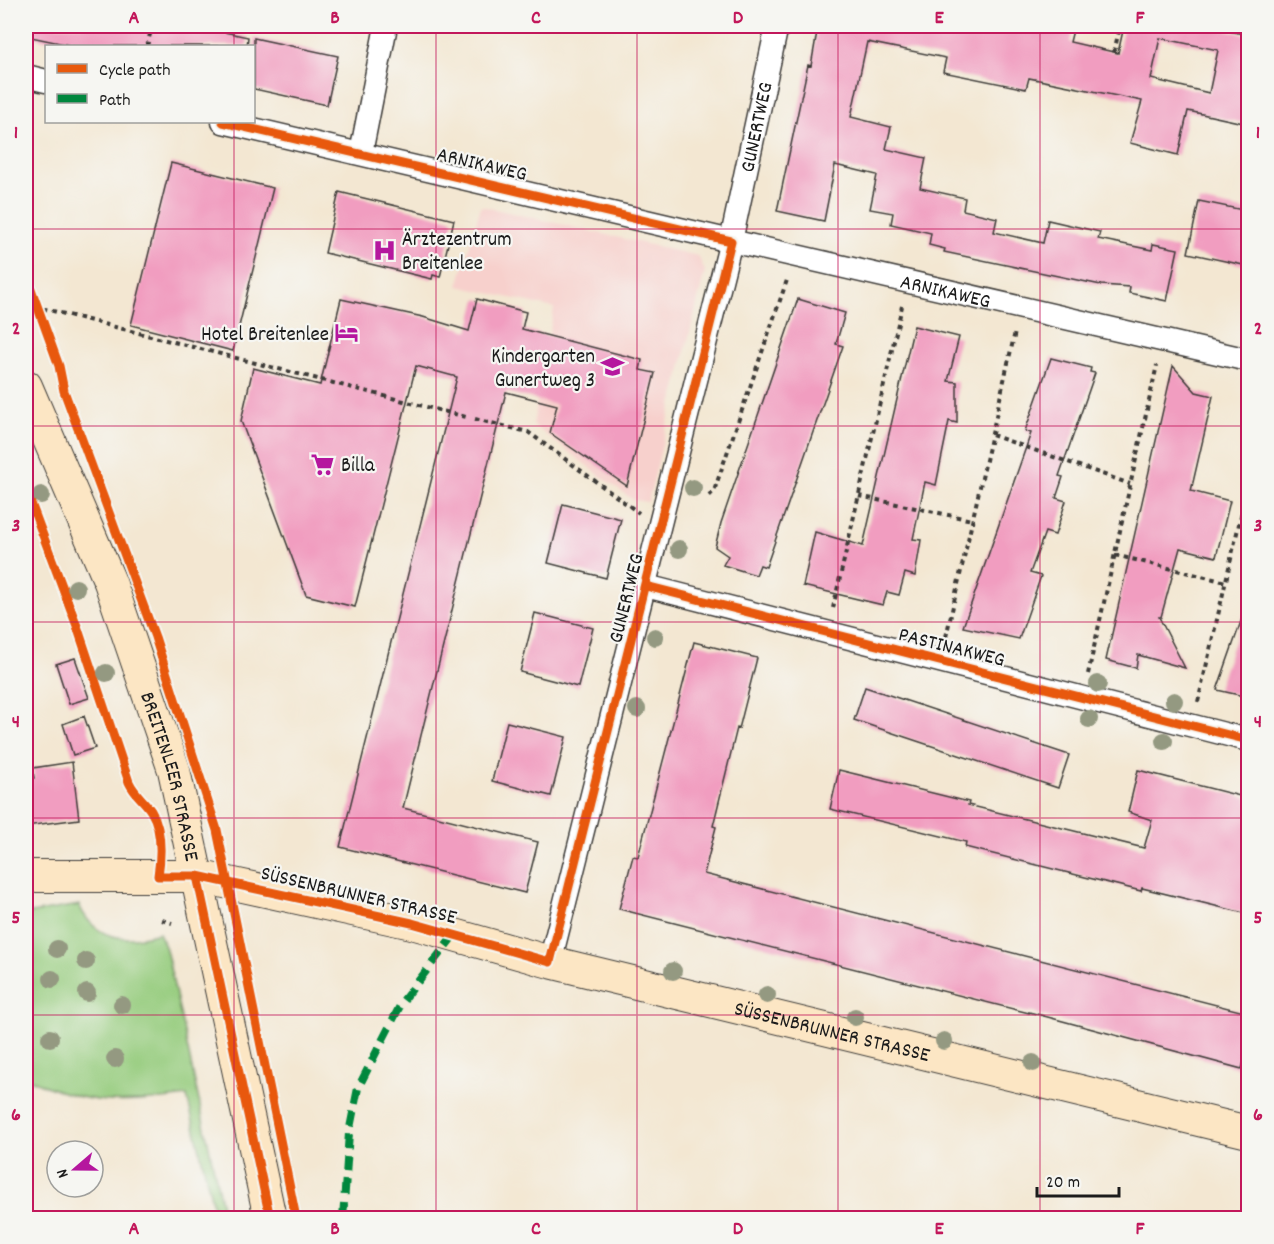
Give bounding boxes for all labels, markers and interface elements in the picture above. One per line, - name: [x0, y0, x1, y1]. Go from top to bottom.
- text: A: [129, 5, 140, 33]
- text: B: [330, 5, 340, 33]
- text: C: [531, 5, 541, 33]
- text: D: [733, 5, 744, 33]
- text: E: [934, 5, 944, 33]
- text: F: [1136, 5, 1146, 33]
- legend: [45, 45, 255, 123]
- text: Cycle path: [99, 59, 170, 84]
- street label: GUNERTWEG: [734, 80, 783, 175]
- text: Path: [99, 89, 131, 114]
- text: 1: [14, 120, 18, 148]
- text: 1: [1256, 120, 1260, 148]
- street label: ARNIKAWEG: [433, 141, 529, 191]
- place label: Ärztezentrum Breitenlee: [402, 226, 512, 280]
- hospital icon: Ärztezentrum Breitenlee: [371, 237, 397, 263]
- street label: ARNIKAWEG: [897, 268, 993, 318]
- text: 2: [12, 316, 20, 344]
- text: 2: [1254, 316, 1262, 344]
- hotel icon: Hotel Breitenlee: [334, 320, 360, 346]
- place label: Hotel Breitenlee: [201, 321, 329, 351]
- place label: Kindergarten Gunertweg 3: [491, 343, 595, 397]
- school or university icon: Kindergarten Gunertweg 3: [600, 354, 626, 380]
- supermarket icon: Billa: [310, 451, 336, 477]
- place label: Billa: [341, 452, 376, 482]
- text: 3: [12, 513, 20, 541]
- text: 3: [1254, 513, 1262, 541]
- street label: GUNERTWEG: [602, 551, 654, 647]
- street label: PASTINAKWEG: [895, 621, 1008, 677]
- street label: BREITENLEER STRASSE: [130, 688, 205, 865]
- text: 4: [12, 709, 20, 737]
- text: 4: [1254, 709, 1262, 737]
- street label: SÜSSENBRUNNER STRASSE: [257, 860, 460, 934]
- text: 5: [11, 905, 21, 933]
- text: 5: [1253, 905, 1263, 933]
- street label: SÜSSENBRUNNER STRASSE: [731, 995, 933, 1072]
- text: 6: [11, 1102, 21, 1130]
- text: 6: [1253, 1102, 1263, 1130]
- north arrow: [45, 1139, 105, 1199]
- scale bar: [1037, 1160, 1120, 1198]
- text: N: [51, 1166, 75, 1181]
- text: 20 m: [1046, 1171, 1080, 1196]
- text: A: [129, 1216, 140, 1244]
- text: B: [330, 1216, 340, 1244]
- text: C: [531, 1216, 541, 1244]
- text: D: [733, 1216, 744, 1244]
- text: E: [934, 1216, 944, 1244]
- text: F: [1136, 1216, 1146, 1244]

